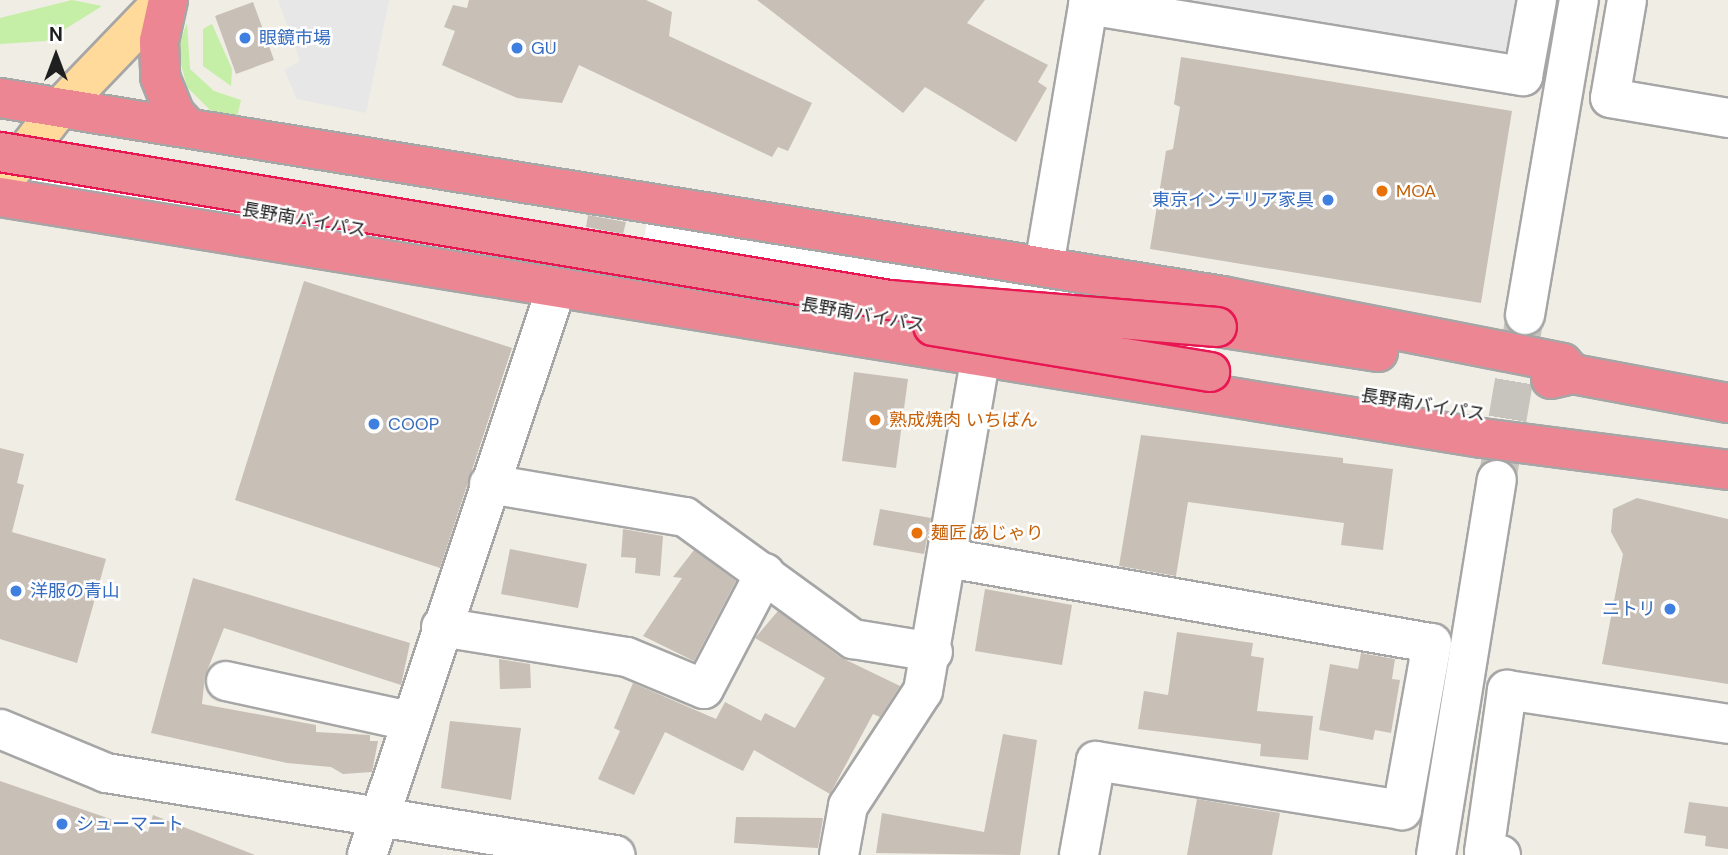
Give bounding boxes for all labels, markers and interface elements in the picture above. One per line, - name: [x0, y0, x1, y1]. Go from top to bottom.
- north arrow: [21, 21, 91, 91]
- text: N: [49, 22, 63, 47]
- place label: 眼鏡市場: [259, 27, 331, 49]
- marker: 眼鏡市場: [237, 30, 253, 46]
- place label: GU: [531, 37, 556, 59]
- marker: GU: [509, 40, 525, 56]
- place label: MOA: [1396, 180, 1436, 202]
- marker: MOA: [1374, 183, 1390, 199]
- place label: 東京インテリア家具: [1152, 189, 1314, 211]
- marker: 東京インテリア家具: [1320, 192, 1336, 208]
- street label: 長野南バイパス: [240, 198, 368, 242]
- street label: 長野南バイパス: [799, 293, 927, 337]
- street label: 長野南バイパス: [1359, 384, 1487, 426]
- place label: 熟成焼肉 いちばん: [889, 409, 1038, 431]
- marker: 熟成焼肉 いちばん: [867, 412, 883, 428]
- place label: COOP: [388, 413, 439, 435]
- marker: COOP: [366, 416, 382, 432]
- place label: 麺匠 あじゃり: [931, 522, 1044, 544]
- marker: 麺匠 あじゃり: [909, 525, 925, 541]
- place label: 洋服の青山: [30, 580, 120, 602]
- marker: 洋服の青山: [8, 583, 24, 599]
- place label: ニトリ: [1602, 598, 1656, 620]
- marker: ニトリ: [1662, 601, 1678, 617]
- place label: シューマート: [76, 813, 184, 835]
- marker: シューマート: [54, 816, 70, 832]

